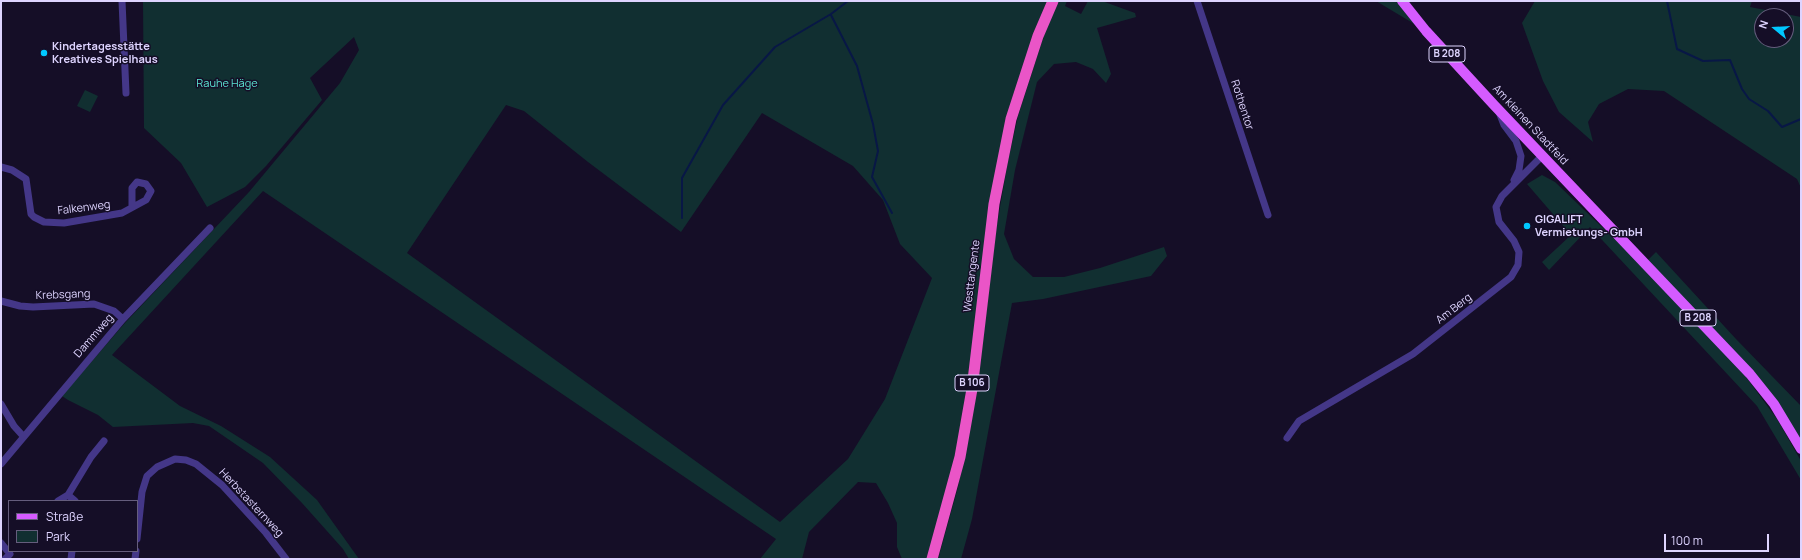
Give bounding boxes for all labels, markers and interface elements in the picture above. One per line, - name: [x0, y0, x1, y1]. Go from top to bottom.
- north arrow: [1754, 8, 1794, 48]
- text: N: [1755, 18, 1771, 31]
- place label: Kindertagesstätte Kreatives Spielhaus: [52, 40, 158, 66]
- road number: B 208: [1429, 46, 1465, 62]
- marker: Kindertagesstätte Kreatives Spielhaus: [39, 48, 49, 58]
- park label: Rauhe Häge: [196, 77, 258, 91]
- street label: Rothentor: [1228, 78, 1256, 132]
- street label: Am kleinen Stadtfeld: [1490, 82, 1570, 168]
- street label: Falkenweg: [57, 198, 111, 218]
- place label: GIGALIFT Vermietungs- GmbH: [1535, 213, 1643, 239]
- marker: GIGALIFT Vermietungs- GmbH: [1522, 221, 1532, 231]
- street label: Westtangente: [961, 239, 983, 313]
- street label: Krebsgang: [35, 287, 91, 303]
- street label: Am Berg: [1433, 291, 1475, 327]
- road number: B 208: [1680, 310, 1716, 326]
- street label: Dammweg: [72, 312, 116, 360]
- road number: B 106: [955, 375, 989, 391]
- street label: Herbstasternweg: [216, 466, 286, 540]
- legend: [8, 500, 138, 552]
- text: Straße: [46, 508, 83, 525]
- scale bar: [1666, 526, 1771, 552]
- text: Park: [46, 528, 70, 545]
- text: 100 m: [1671, 532, 1703, 549]

